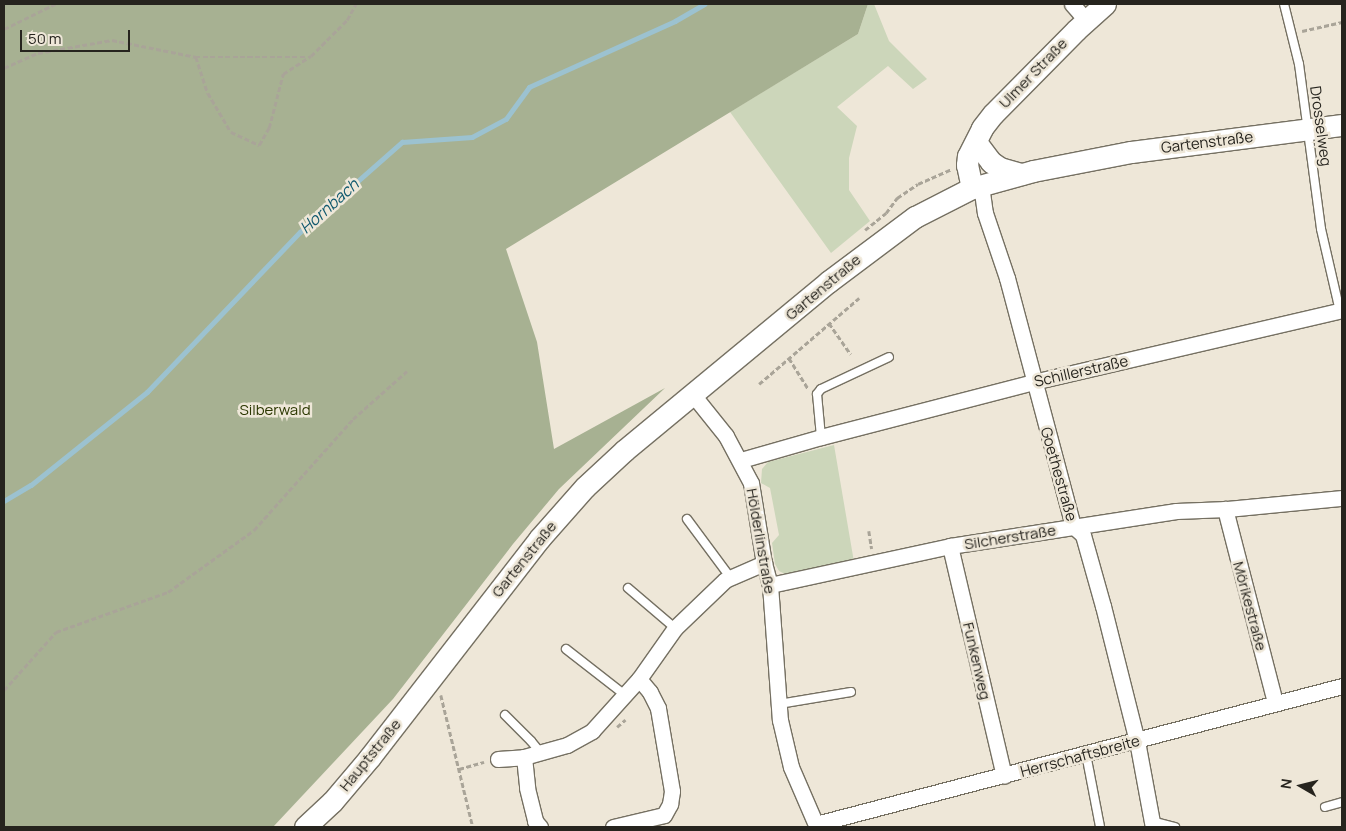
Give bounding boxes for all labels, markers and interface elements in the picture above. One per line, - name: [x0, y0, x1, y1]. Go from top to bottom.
- scale bar: [22, 20, 132, 52]
- text: 50 m: [28, 28, 62, 49]
- street label: Ulmer Straße: [995, 34, 1071, 112]
- street label: Drosselweg: [1306, 85, 1336, 167]
- street label: Gartenstraße: [1160, 127, 1254, 157]
- water label: Hornbach: [296, 175, 362, 237]
- street label: Gartenstraße: [782, 250, 864, 324]
- street label: Schillerstraße: [1032, 351, 1130, 391]
- park label: Silberwald: [239, 401, 311, 419]
- street label: Goethestraße: [1037, 425, 1081, 523]
- street label: Hölderlinstraße: [743, 487, 779, 595]
- street label: Gartenstraße: [488, 517, 560, 601]
- street label: Silcherstraße: [963, 521, 1057, 553]
- street label: Mörikestraße: [1229, 559, 1271, 653]
- street label: Funkenweg: [959, 621, 995, 701]
- street label: Hauptstraße: [335, 715, 405, 795]
- street label: Herrschaftsbreite: [1018, 731, 1142, 781]
- north arrow: [1276, 761, 1326, 811]
- text: N: [1276, 778, 1296, 790]

